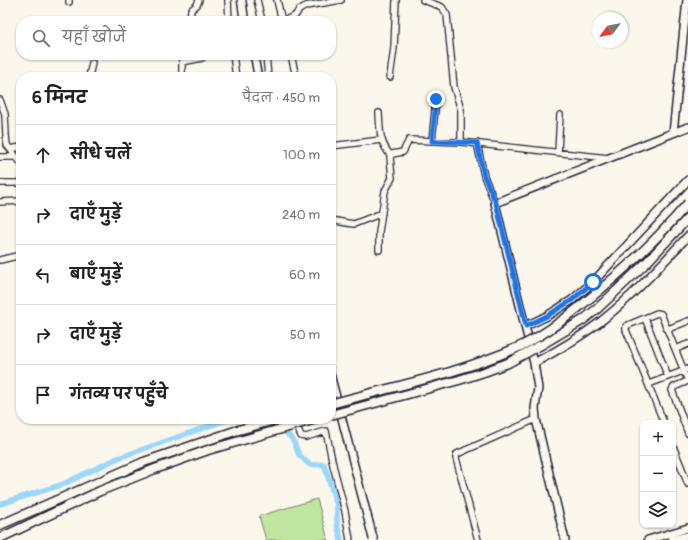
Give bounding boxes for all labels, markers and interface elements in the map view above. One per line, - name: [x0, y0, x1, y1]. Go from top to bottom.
- north arrow: [592, 12, 628, 48]
- search box: [16, 16, 336, 60]
- icon: search: [30, 27, 52, 49]
- text: यहाँ खोजें: [62, 28, 126, 47]
- text: 6 मिनट: [32, 87, 87, 108]
- text: पैदल · 450 m: [242, 90, 320, 106]
- route end: [427, 90, 445, 108]
- icon: ahead: [32, 144, 54, 166]
- text: सीधे चलें: [70, 145, 131, 164]
- text: 100 m: [283, 147, 320, 163]
- icon: right: [32, 204, 54, 226]
- text: दाएँ मुड़ें: [70, 205, 122, 224]
- text: 240 m: [282, 207, 320, 223]
- icon: left: [32, 264, 54, 286]
- text: बाएँ मुड़ें: [70, 265, 122, 284]
- text: 60 m: [289, 267, 320, 283]
- route start: [584, 273, 602, 291]
- icon: right: [32, 324, 54, 346]
- text: दाएँ मुड़ें: [70, 325, 122, 344]
- text: 50 m: [290, 327, 320, 343]
- icon: arrive: [32, 384, 54, 406]
- text: गंतव्य पर पहुँचे: [70, 385, 168, 404]
- map controls: [640, 420, 676, 528]
- button: +: [640, 420, 676, 456]
- button: −: [640, 456, 676, 492]
- button: layers: [640, 492, 676, 528]

